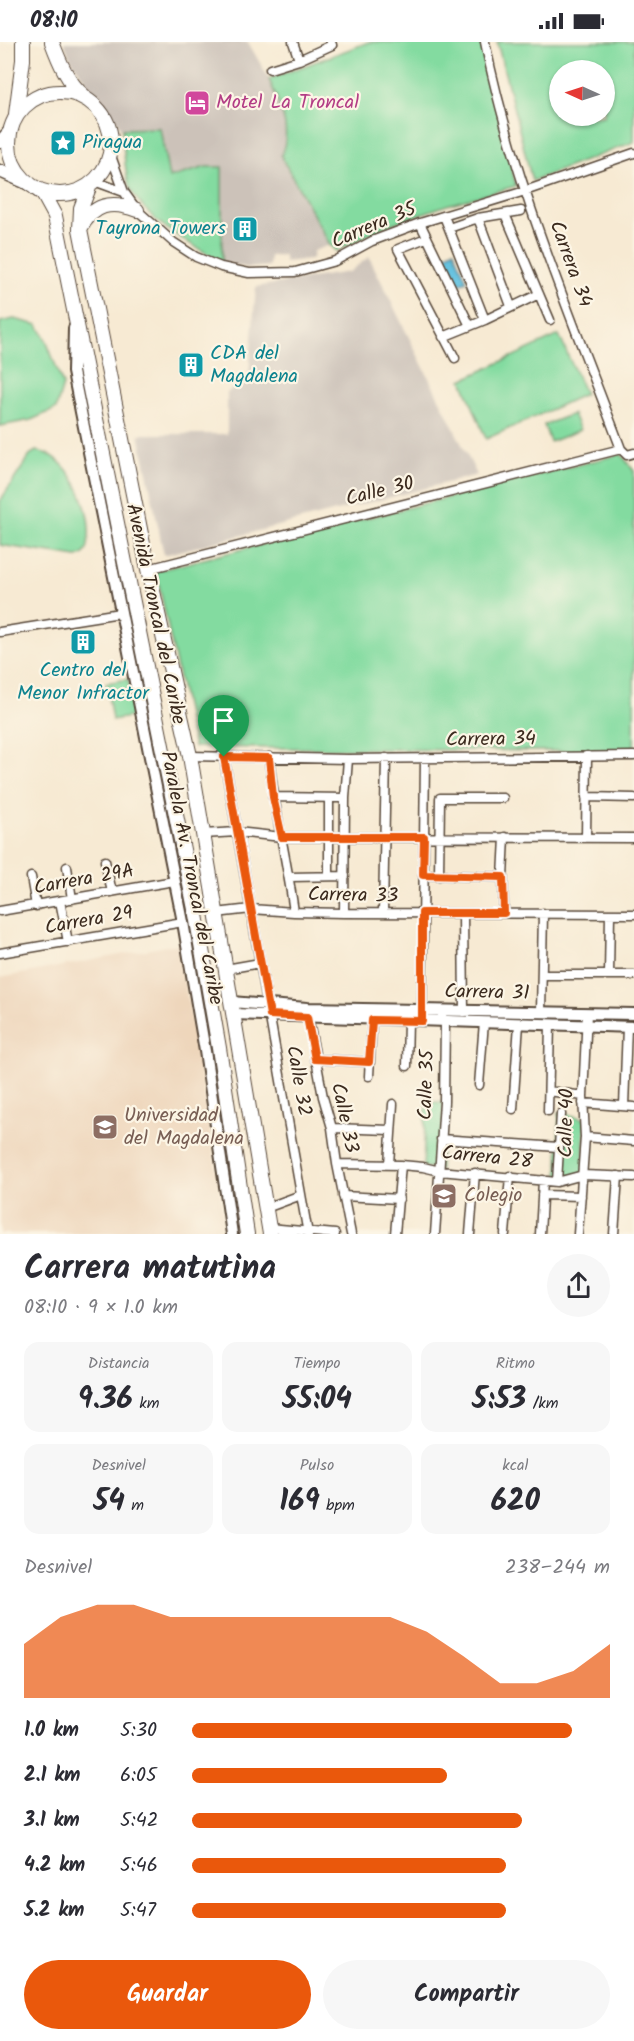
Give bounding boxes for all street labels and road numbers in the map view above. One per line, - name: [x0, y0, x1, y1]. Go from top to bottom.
- street label: Carrera 35: [326, 193, 423, 258]
- street label: Carrera 34: [540, 216, 600, 312]
- street label: Calle 30: [342, 468, 418, 516]
- street label: Avenida Troncal del Caribe: [116, 501, 194, 727]
- street label: Carrera 34: [446, 723, 536, 757]
- street label: Paralela Av. Troncal del Caribe: [151, 748, 231, 1008]
- street label: Carrera 29A: [31, 855, 137, 905]
- street label: Carrera 33: [307, 879, 399, 913]
- street label: Carrera 29: [42, 897, 136, 944]
- street label: Carrera 31: [444, 976, 530, 1010]
- street label: Calle 32: [276, 1043, 320, 1119]
- street label: Calle 35: [410, 1048, 444, 1121]
- street label: Calle 33: [321, 1080, 367, 1156]
- street label: Calle 40: [550, 1088, 584, 1158]
- street label: Carrera 28: [440, 1137, 535, 1179]

